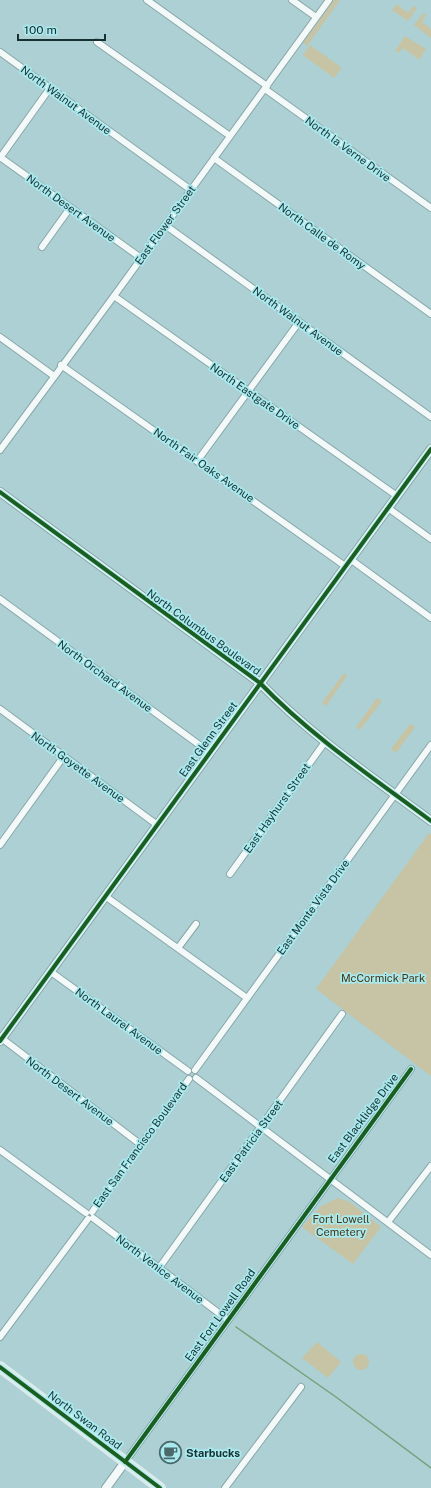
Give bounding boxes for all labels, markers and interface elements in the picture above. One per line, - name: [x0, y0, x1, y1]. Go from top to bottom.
- scale bar: [18, 16, 105, 42]
- text: 100 m: [24, 23, 57, 37]
- street label: North Walnut Avenue: [19, 63, 113, 137]
- street label: North la Verne Drive: [303, 114, 393, 184]
- street label: North Desert Avenue: [24, 172, 118, 244]
- street label: East Flower Street: [132, 183, 198, 267]
- street label: North Calle de Romy: [276, 200, 368, 272]
- street label: North Walnut Avenue: [251, 284, 345, 358]
- street label: North Eastgate Drive: [208, 361, 302, 431]
- street label: North Fair Oaks Avenue: [151, 426, 257, 504]
- street label: North Columbus Boulevard: [145, 587, 263, 677]
- street label: North Orchard Avenue: [56, 638, 154, 714]
- street label: East Glenn Street: [177, 699, 239, 779]
- street label: North Goyette Avenue: [29, 729, 127, 805]
- street label: East Hayhurst Street: [241, 761, 313, 855]
- street label: East Monte Vista Drive: [274, 857, 352, 957]
- park label: McCormick Park: [341, 972, 425, 984]
- street label: North Laurel Avenue: [73, 985, 165, 1057]
- street label: North Desert Avenue: [24, 1054, 116, 1128]
- street label: East Blacklidge Drive: [326, 1071, 400, 1165]
- street label: East San Francisco Boulevard: [91, 1080, 189, 1210]
- street label: East Patricia Street: [217, 1098, 285, 1184]
- park label: Fort Lowell Cemetery: [312, 1213, 370, 1238]
- street label: North Venice Avenue: [114, 1232, 206, 1306]
- street label: East Fort Lowell Road: [183, 1267, 257, 1363]
- street label: North Swan Road: [46, 1388, 124, 1452]
- cafe icon: Starbucks: [158, 1440, 184, 1466]
- place label: Starbucks: [186, 1447, 240, 1459]

